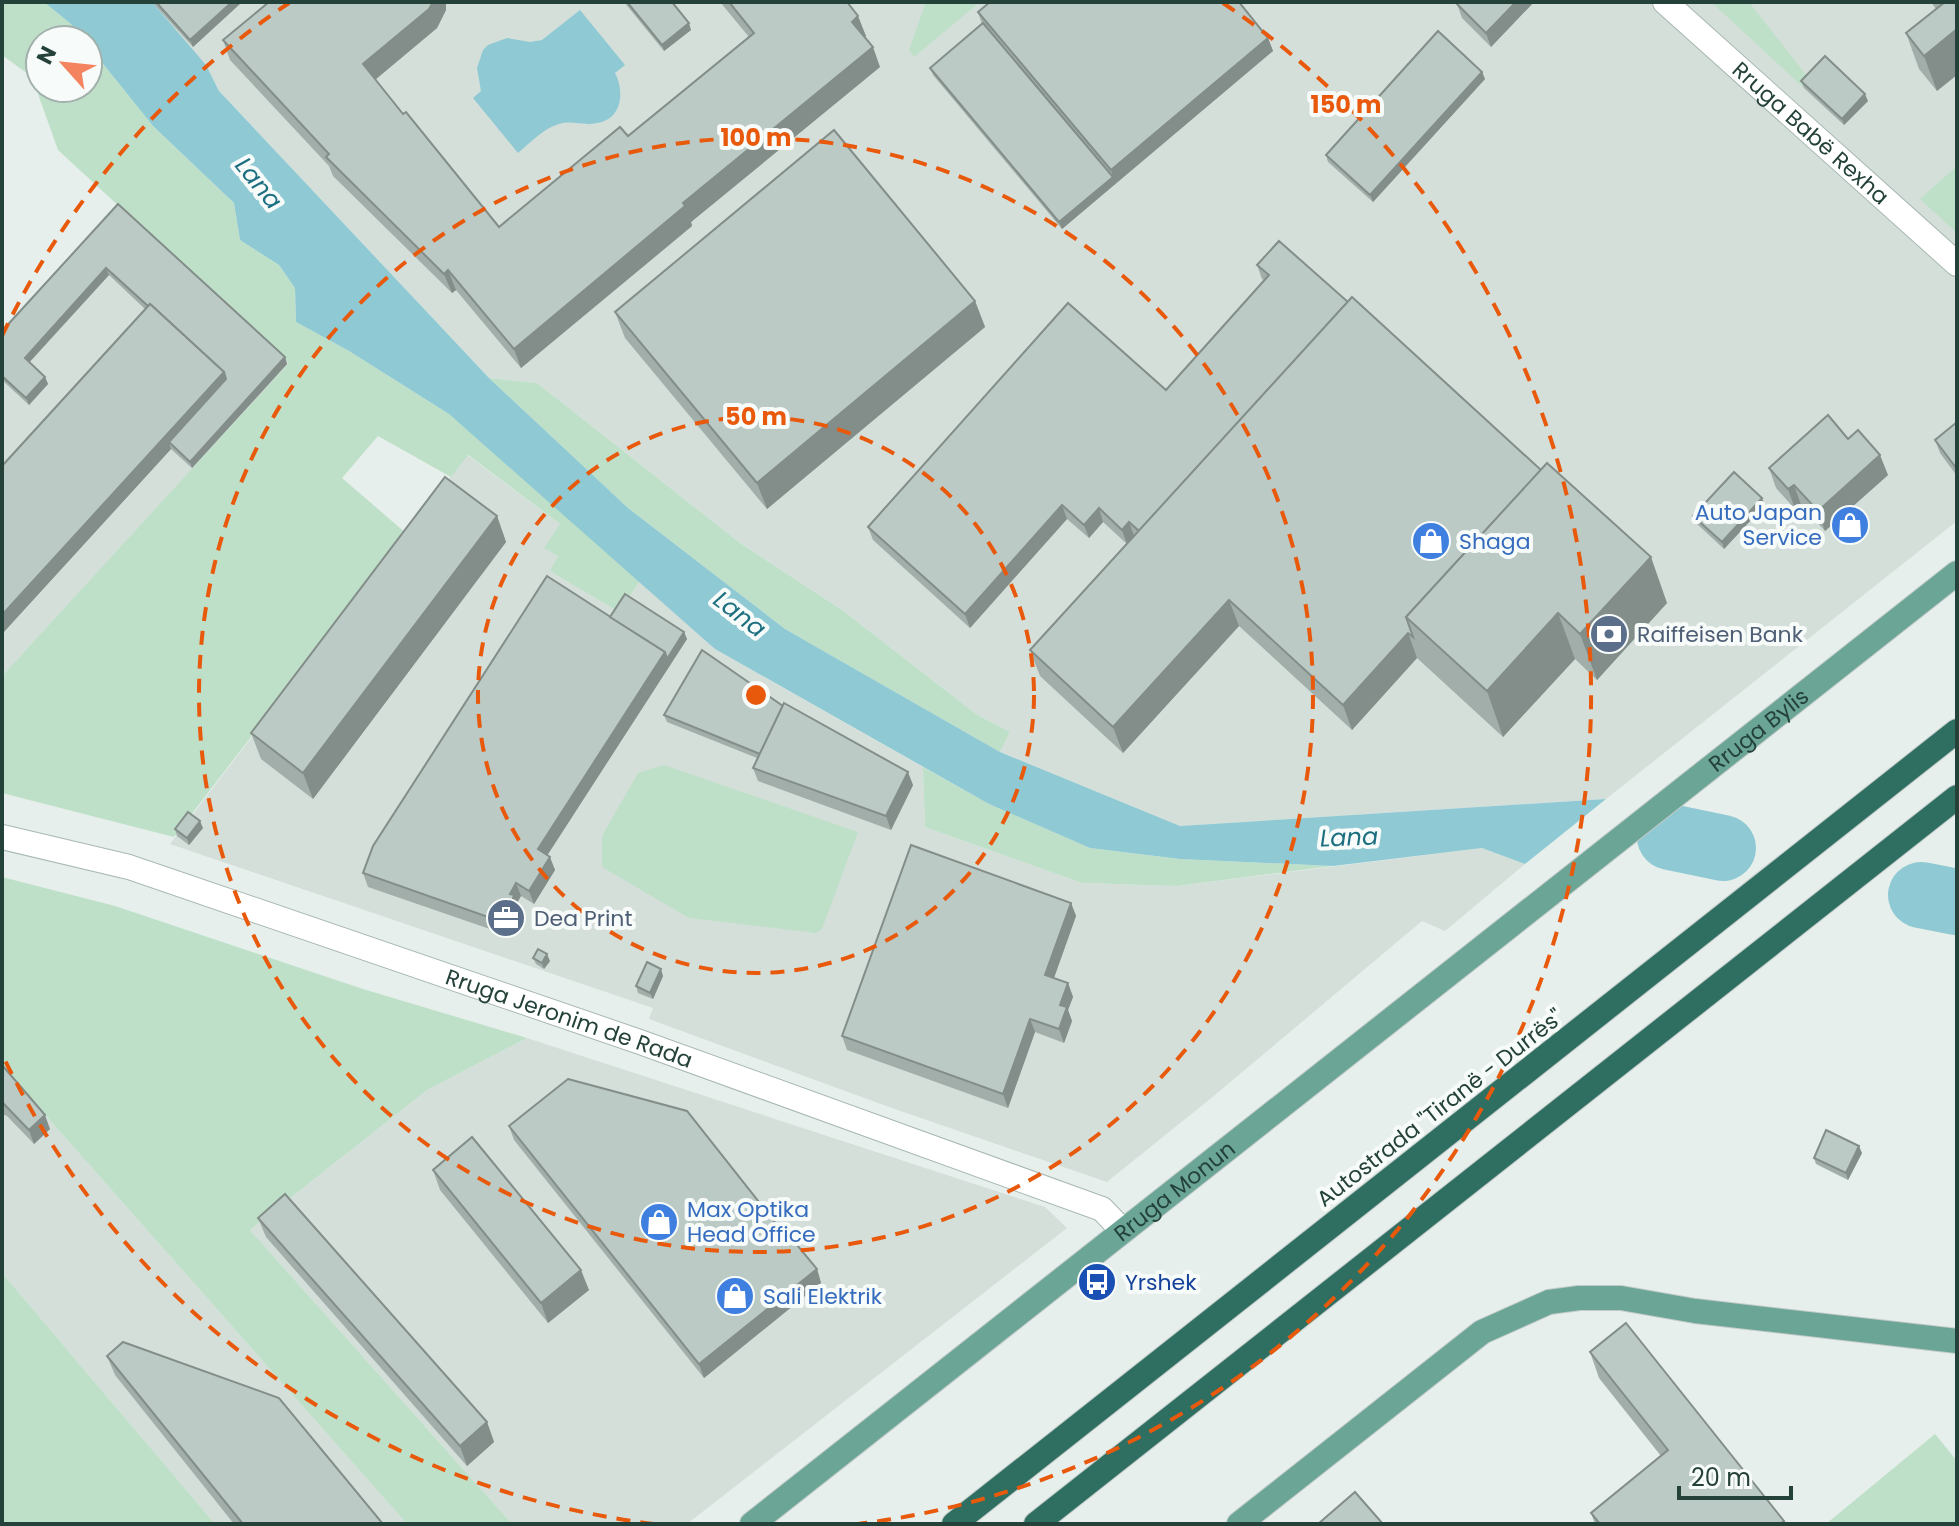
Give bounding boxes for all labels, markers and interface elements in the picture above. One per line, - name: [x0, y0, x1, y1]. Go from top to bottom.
- north arrow: [24, 24, 104, 104]
- text: N: [29, 41, 64, 70]
- street label: Rruga Babë Rexha: [1726, 54, 1896, 211]
- text: 150 m: [1311, 88, 1381, 121]
- text: 100 m: [721, 121, 791, 154]
- water label: Lana: [228, 150, 290, 216]
- text: 50 m: [725, 400, 787, 433]
- place label: Auto Japan Service: [1695, 497, 1822, 553]
- shop icon: Auto Japan Service: [1829, 504, 1871, 546]
- shop icon: Shaga: [1410, 520, 1452, 562]
- place label: Shaga: [1459, 526, 1531, 557]
- water label: Lana: [707, 583, 773, 645]
- bank icon: Raiffeisen Bank: [1588, 613, 1630, 655]
- place label: Raiffeisen Bank: [1637, 619, 1804, 650]
- centre of rings: [742, 681, 770, 709]
- street label: Rruga Bylis: [1702, 681, 1815, 779]
- water label: Lana: [1319, 819, 1379, 855]
- office icon: Dea Print: [485, 897, 527, 939]
- place label: Dea Print: [534, 903, 632, 934]
- street label: Rruga Jeronim de Rada: [442, 961, 697, 1075]
- street label: Autostrada "Tiranë - Durrës": [1310, 1002, 1570, 1214]
- street label: Rruga Monun: [1107, 1133, 1241, 1248]
- place label: Max Optika Head Office: [687, 1194, 816, 1250]
- shop icon: Max Optika Head Office: [638, 1201, 680, 1243]
- bus stop icon: Yrshek: [1076, 1261, 1118, 1303]
- place label: Yrshek: [1125, 1267, 1197, 1298]
- shop icon: Sali Elektrik: [714, 1275, 756, 1317]
- place label: Sali Elektrik: [763, 1281, 883, 1312]
- scale bar: [1679, 1450, 1791, 1500]
- text: 20 m: [1691, 1461, 1751, 1494]

